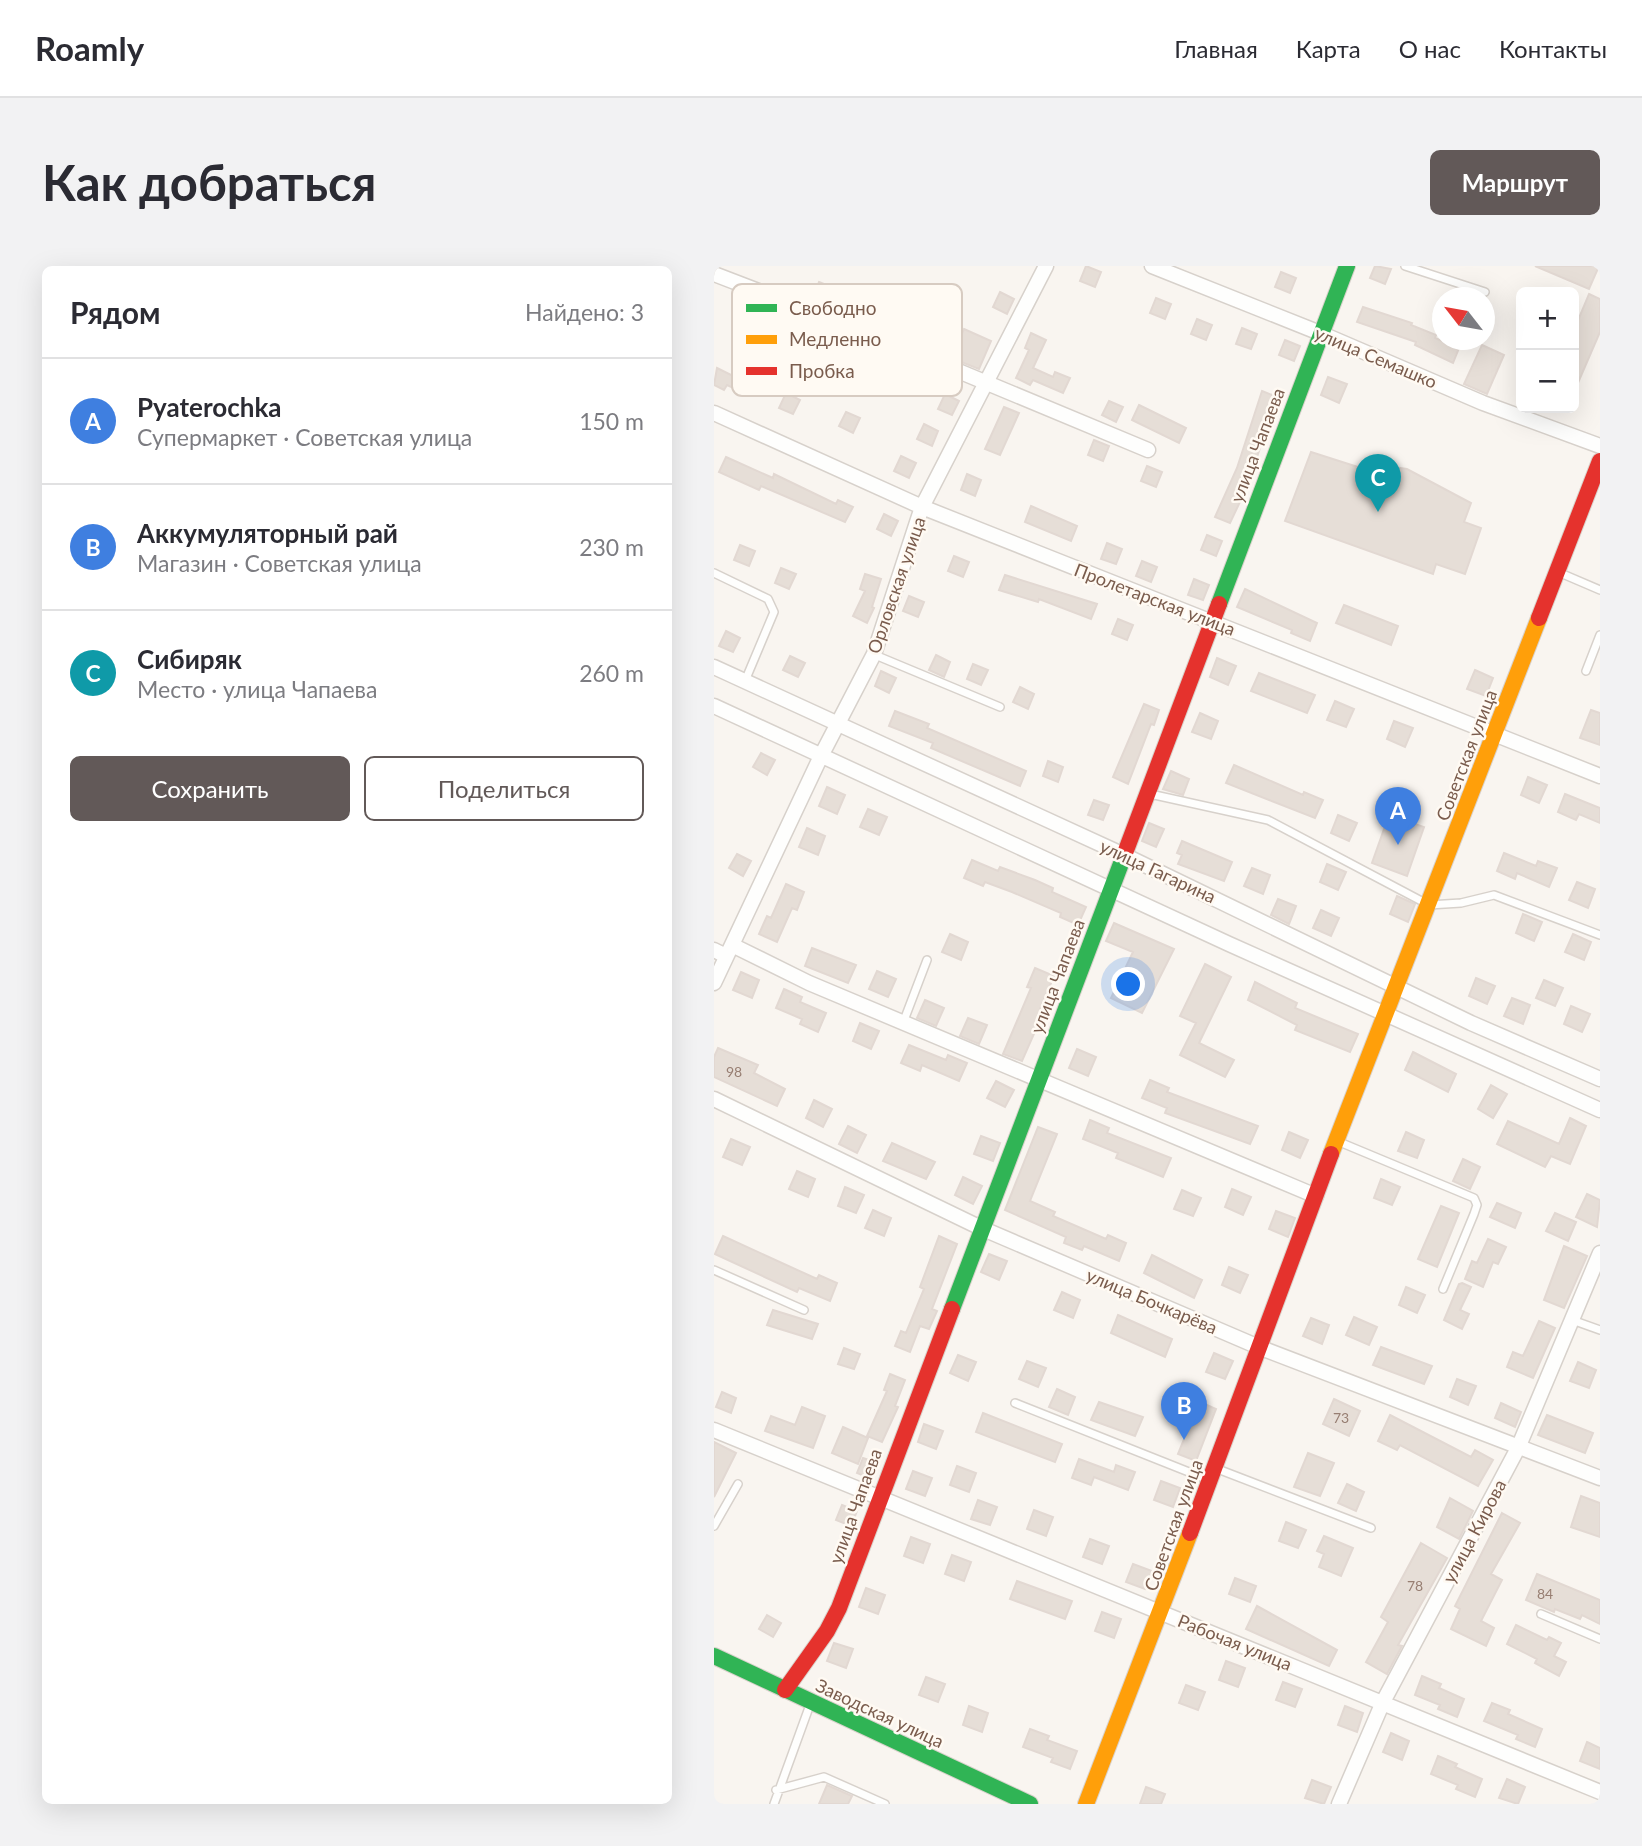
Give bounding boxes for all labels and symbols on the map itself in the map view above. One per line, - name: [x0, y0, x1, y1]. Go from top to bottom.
- legend: [732, 284, 962, 396]
- north arrow: [1432, 287, 1495, 350]
- text: Свободно: [789, 296, 877, 319]
- street label: улица Семашко: [1312, 321, 1440, 393]
- text: Медленно: [789, 327, 881, 350]
- text: Пробка: [789, 359, 855, 382]
- street label: улица Чапаева: [1225, 385, 1289, 505]
- pin: C: [1355, 454, 1401, 512]
- street label: Орловская улица: [862, 514, 930, 656]
- street label: Пролетарская улица: [1071, 558, 1239, 640]
- street label: Советская улица: [1431, 686, 1501, 824]
- pin: A: [1375, 787, 1421, 845]
- street label: улица Гагарина: [1096, 835, 1220, 907]
- street label: улица Чапаева: [1025, 916, 1089, 1036]
- your location: [1111, 967, 1145, 1001]
- house number: 98: [726, 1063, 742, 1080]
- street label: улица Бочкарёва: [1083, 1264, 1221, 1338]
- pin: B: [1161, 1382, 1207, 1440]
- house number: 73: [1333, 1409, 1349, 1426]
- street label: улица Чапаева: [824, 1445, 886, 1567]
- street label: Советская улица: [1139, 1456, 1207, 1594]
- street label: улица Кирова: [1437, 1475, 1511, 1587]
- house number: 78: [1407, 1577, 1423, 1594]
- house number: 84: [1537, 1585, 1553, 1602]
- street label: Рабочая улица: [1175, 1609, 1295, 1675]
- street label: Заводская улица: [813, 1674, 947, 1752]

